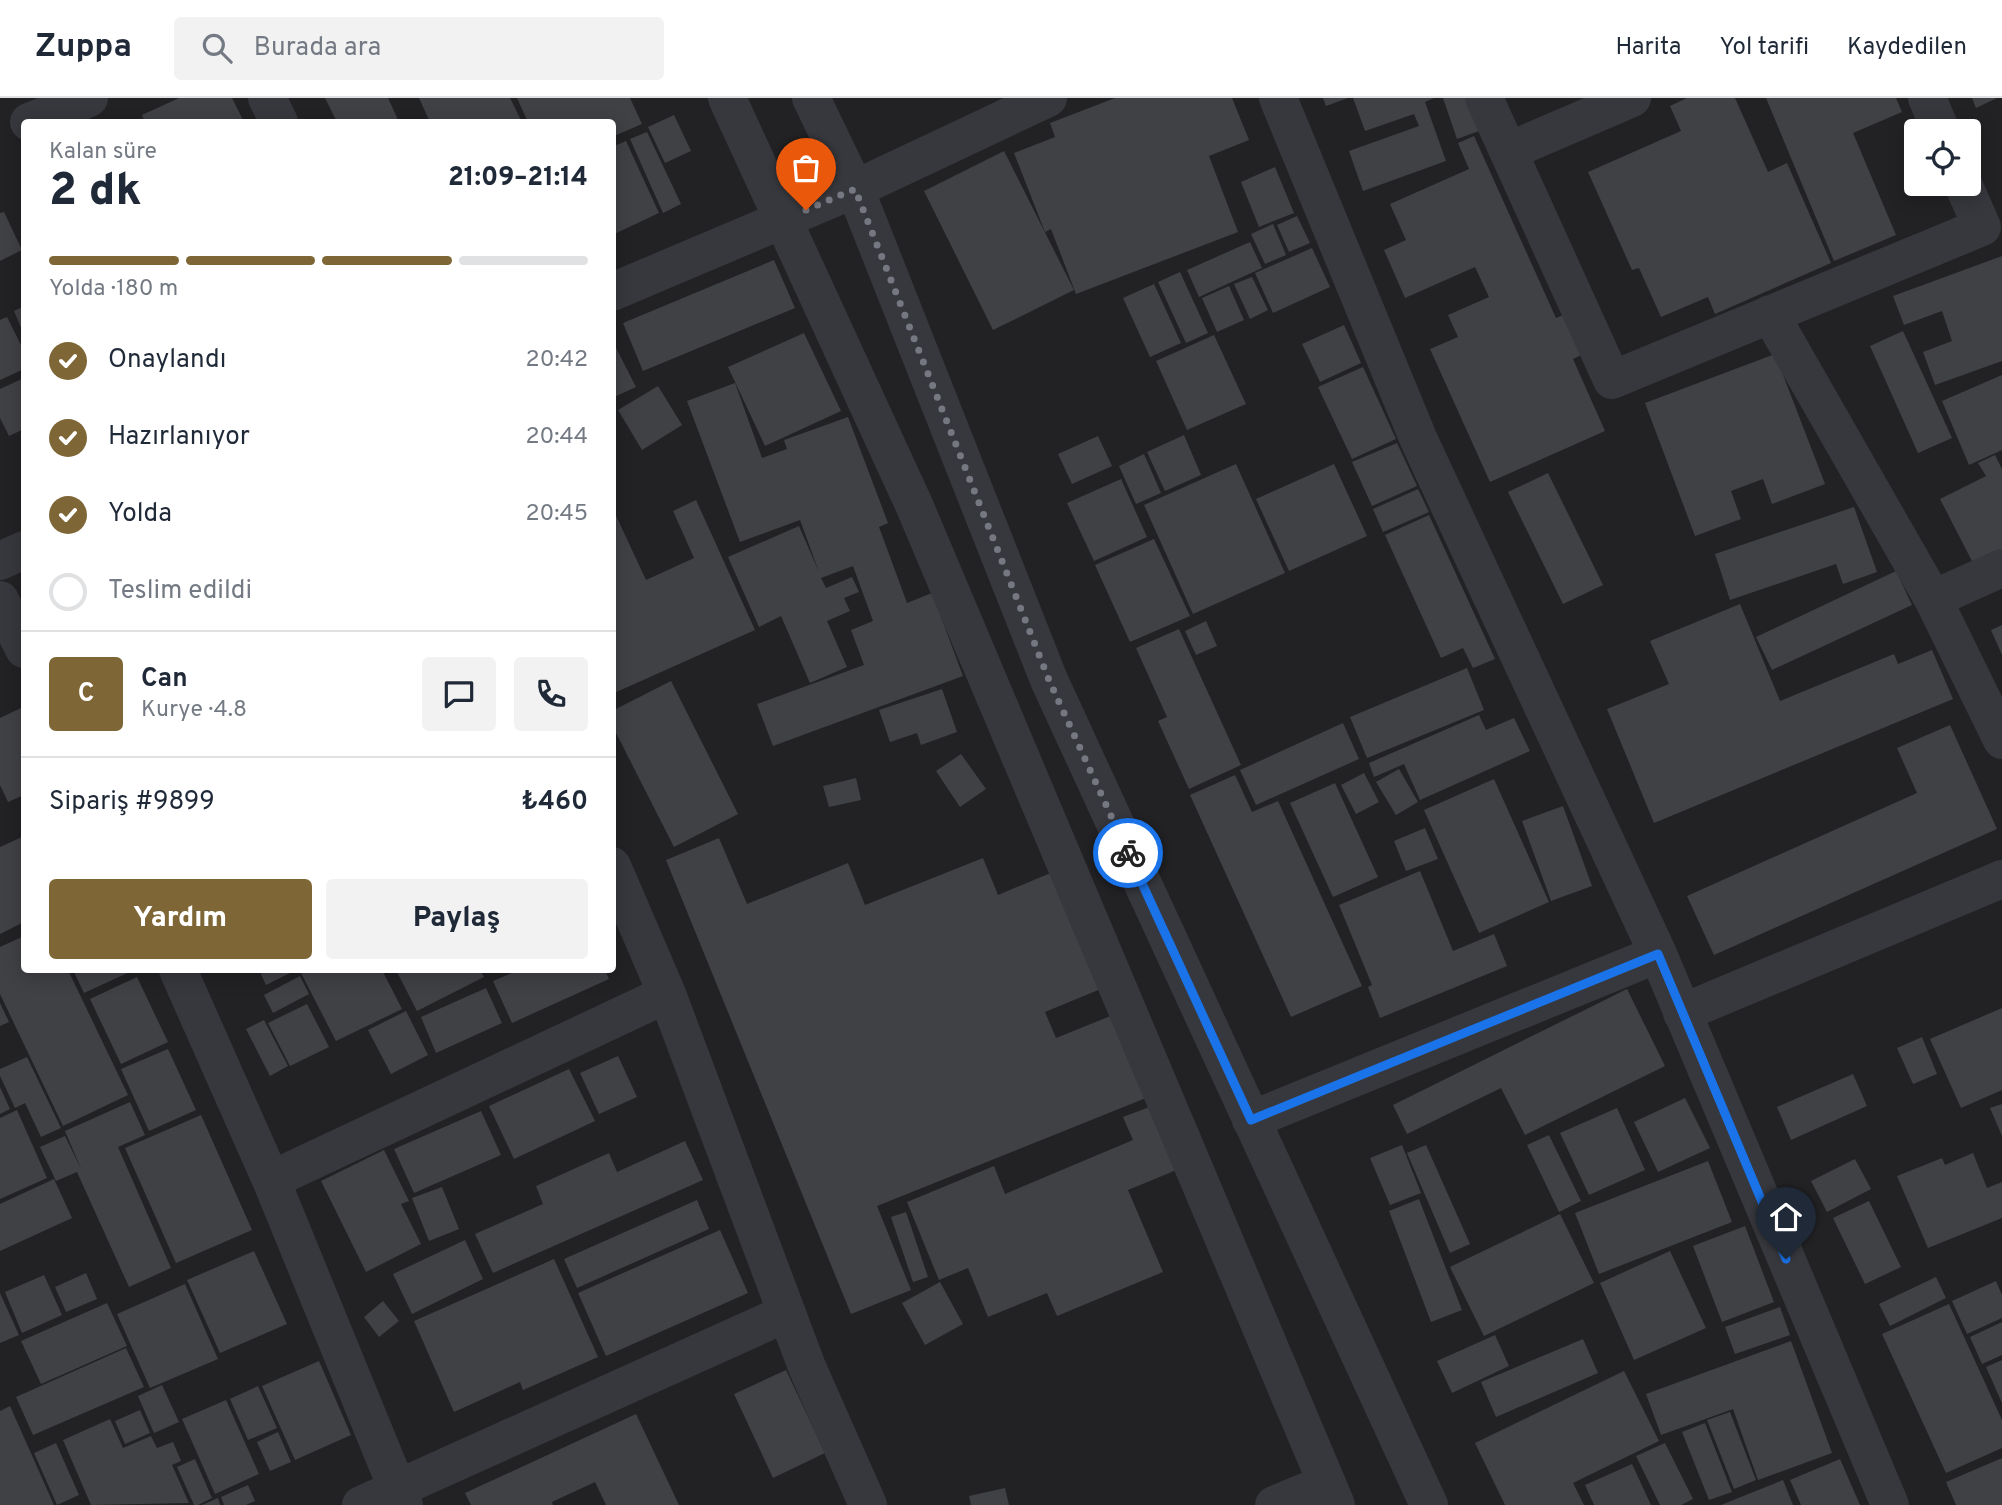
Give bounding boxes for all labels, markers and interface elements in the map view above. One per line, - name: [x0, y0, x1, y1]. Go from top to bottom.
- search box: [174, 17, 664, 80]
- text: Zuppa: [35, 27, 132, 69]
- icon: search: [198, 29, 236, 67]
- text: Burada ara: [254, 32, 381, 65]
- text: Harita: [1616, 33, 1681, 63]
- text: Yol tarifi: [1719, 33, 1809, 63]
- text: Kaydedilen: [1847, 33, 1967, 63]
- map controls: [1904, 119, 1981, 196]
- button: locate: [1904, 119, 1981, 196]
- text: Kalan süre: [49, 138, 157, 167]
- pin: [776, 138, 836, 210]
- icon: bag: [787, 149, 825, 187]
- text: 21:09–21:14: [448, 162, 588, 195]
- text: 2 dk: [49, 163, 142, 222]
- text: Yolda · 180 m: [49, 275, 178, 304]
- icon: check: [49, 342, 87, 380]
- text: Onaylandı: [108, 344, 226, 377]
- text: 20:42: [526, 346, 588, 375]
- icon: check: [49, 419, 87, 457]
- text: Hazırlanıyor: [108, 421, 250, 454]
- text: 20:44: [525, 423, 588, 452]
- icon: check: [49, 496, 87, 534]
- text: Yolda: [108, 498, 172, 531]
- text: 20:45: [525, 500, 588, 529]
- text: Teslim edildi: [108, 575, 252, 608]
- button: chat: [422, 657, 496, 731]
- button: phone: [514, 657, 588, 731]
- text: Can: [141, 663, 188, 696]
- text: C: [78, 678, 94, 711]
- text: Kurye · 4.8: [141, 696, 247, 725]
- text: Sipariş #9899: [49, 786, 215, 819]
- text: ₺460: [521, 786, 588, 819]
- courier: [1093, 818, 1163, 888]
- icon: bike: [1109, 834, 1147, 872]
- button: Yardım: [49, 879, 312, 959]
- button: Paylaş: [326, 879, 588, 959]
- pin: [1756, 1187, 1816, 1259]
- icon: home: [1767, 1198, 1805, 1236]

